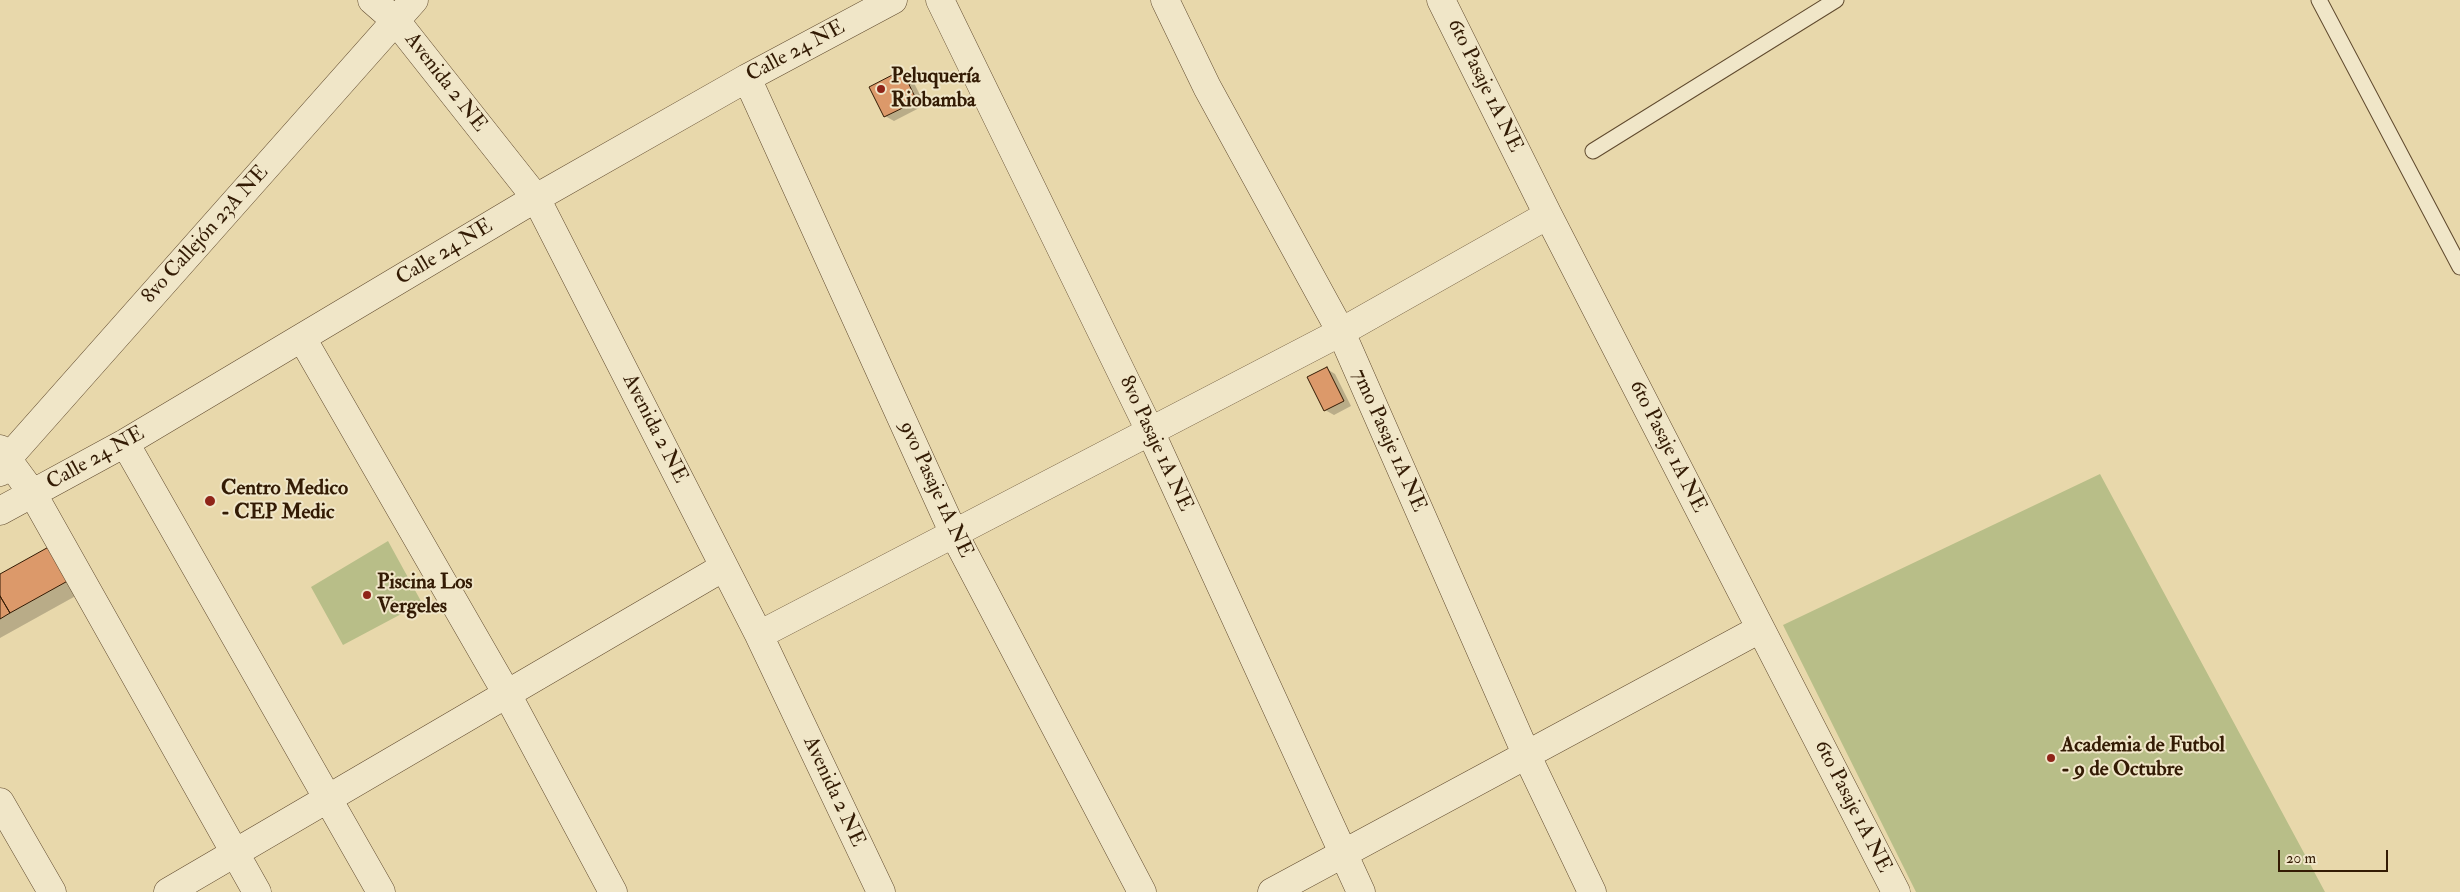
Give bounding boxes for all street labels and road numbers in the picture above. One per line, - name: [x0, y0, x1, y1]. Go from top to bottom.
- street label: Calle 24 NE: [742, 15, 850, 89]
- street label: 6to Pasaje 1A NE: [1441, 15, 1527, 157]
- street label: Avenida 2 NE: [398, 28, 492, 138]
- street label: 8vo Callejón 23A NE: [137, 161, 275, 309]
- street label: Calle 24 NE: [392, 214, 498, 292]
- street label: 7mo Pasaje 1A NE: [1345, 366, 1431, 516]
- street label: Avenida 2 NE: [616, 370, 692, 488]
- street label: 8vo Pasaje 1A NE: [1113, 372, 1197, 516]
- street label: 6to Pasaje 1A NE: [1623, 377, 1711, 517]
- street label: 9vo Pasaje 1A NE: [892, 418, 978, 562]
- street label: Calle 24 NE: [43, 422, 149, 496]
- street label: Avenida 2 NE: [796, 733, 870, 851]
- street label: 6to Pasaje 1A NE: [1808, 737, 1896, 877]

